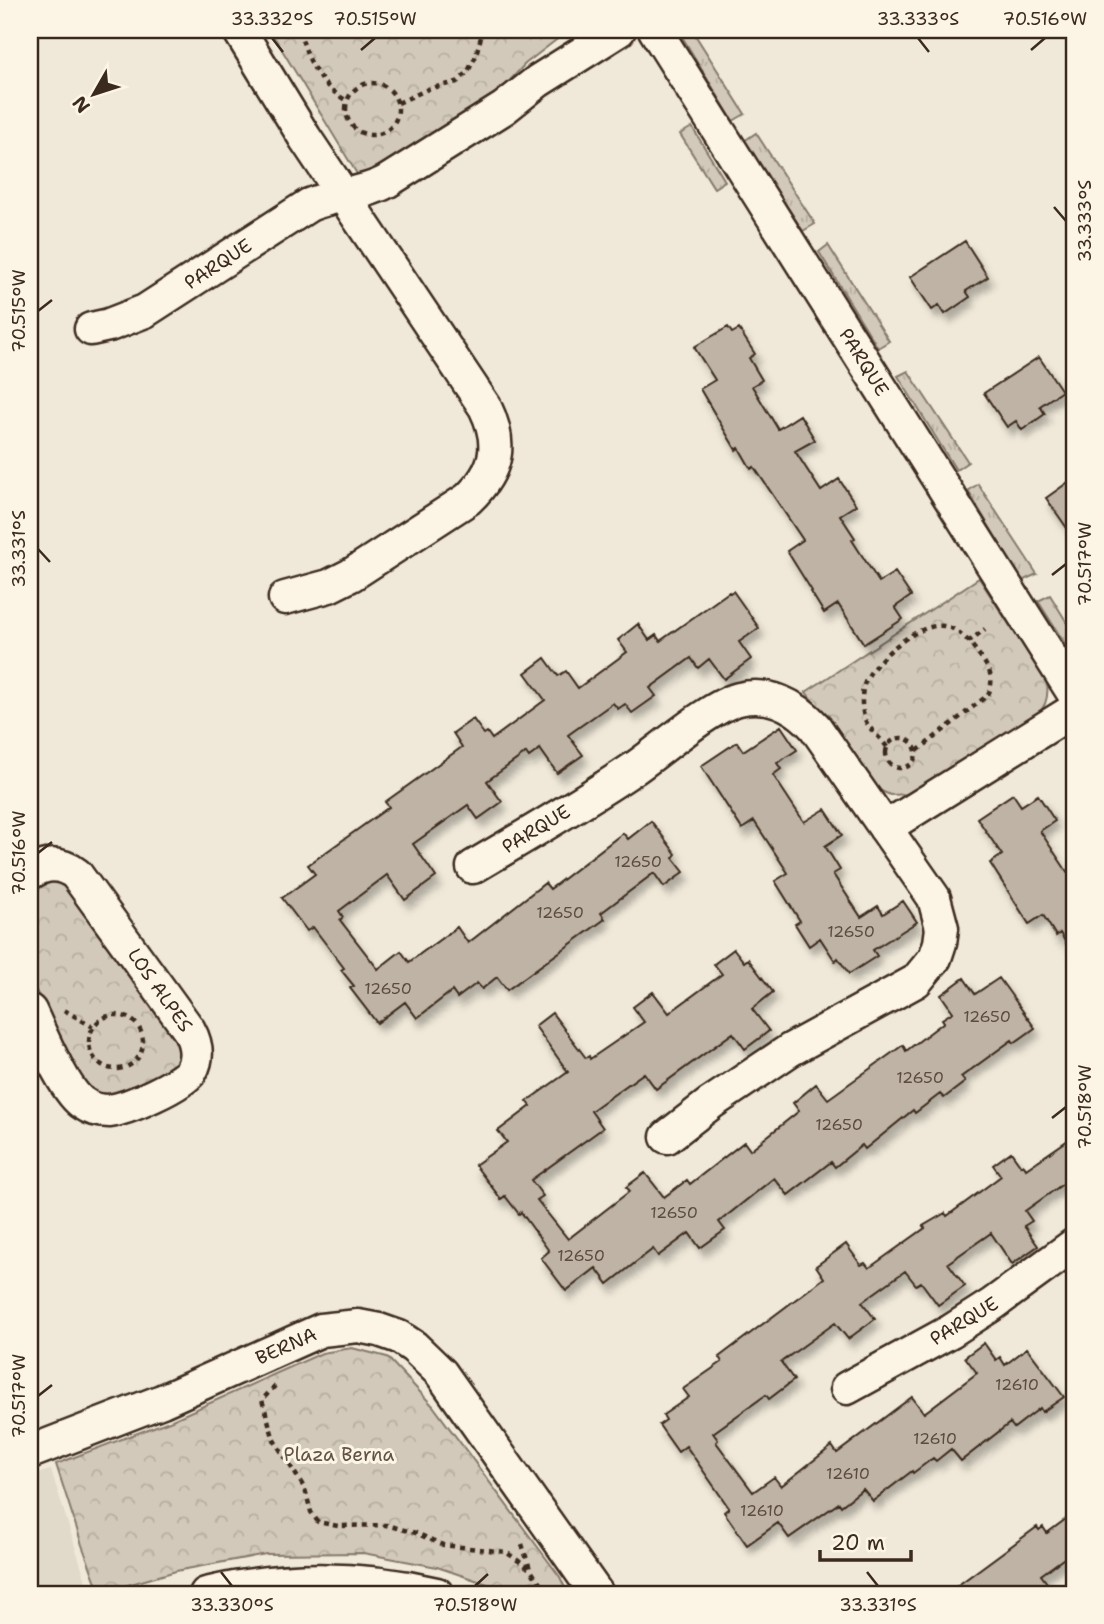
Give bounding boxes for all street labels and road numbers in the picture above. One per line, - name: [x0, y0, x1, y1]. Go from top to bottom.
- street label: PARQUE: [180, 233, 257, 295]
- street label: PARQUE: [833, 323, 895, 401]
- street label: PARQUE: [497, 799, 575, 859]
- street label: LOS ALPES: [122, 943, 198, 1037]
- street label: PARQUE: [925, 1291, 1003, 1351]
- street label: BERNA: [251, 1321, 321, 1371]

